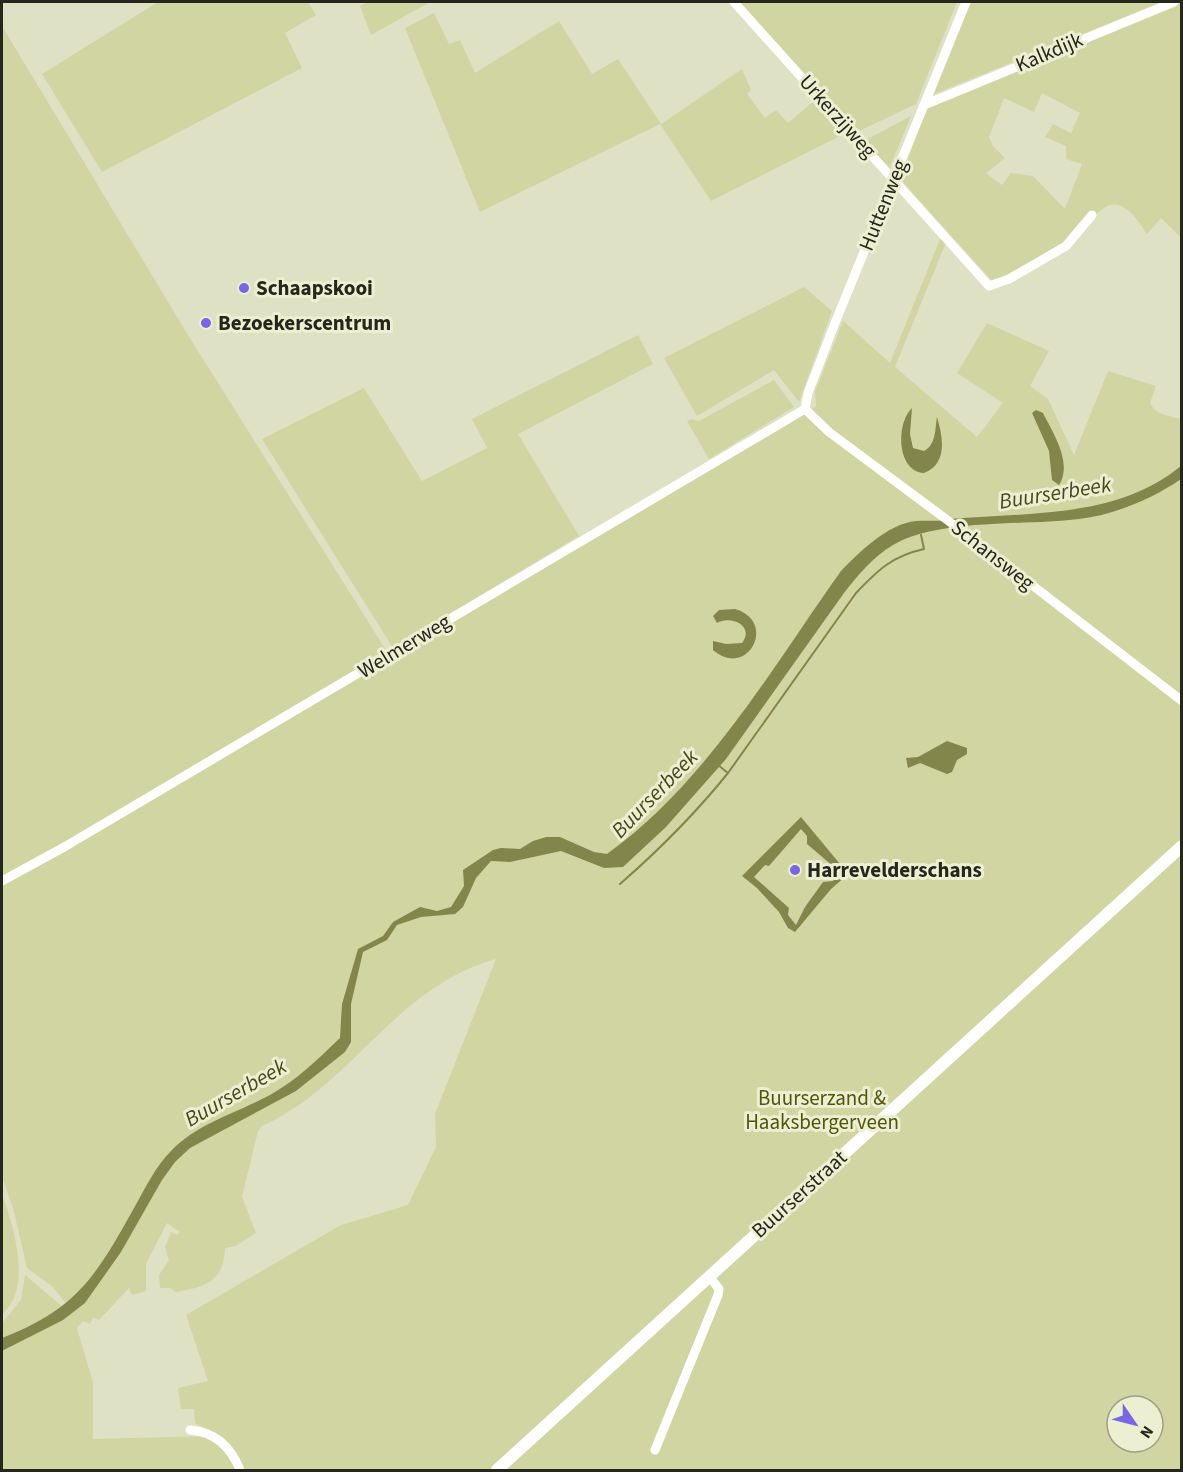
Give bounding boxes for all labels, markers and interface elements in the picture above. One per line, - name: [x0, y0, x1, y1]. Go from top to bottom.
- street label: Kalkdijk: [1011, 24, 1088, 80]
- street label: Urkerzijweg: [792, 67, 884, 165]
- street label: Huttenweg: [851, 154, 915, 255]
- place label: Schaapskooi: [256, 273, 373, 303]
- marker: Schaapskooi: [237, 281, 251, 295]
- place label: Bezoekerscentrum: [218, 308, 391, 338]
- marker: Bezoekerscentrum: [199, 316, 213, 330]
- water label: Buurserbeek: [997, 468, 1114, 518]
- street label: Schansweg: [945, 513, 1042, 598]
- street label: Welmerweg: [352, 606, 456, 686]
- water label: Buurserbeek: [604, 741, 706, 846]
- place label: Harrevelderschans: [807, 855, 982, 885]
- marker: Harrevelderschans: [788, 863, 802, 877]
- water label: Buurserbeek: [178, 1050, 293, 1135]
- park label: Buurserzand & Haaksbergerveen: [745, 1083, 899, 1137]
- street label: Buurserstraat: [745, 1143, 853, 1245]
- north arrow: [1105, 1394, 1165, 1454]
- text: N: [1134, 1421, 1159, 1443]

